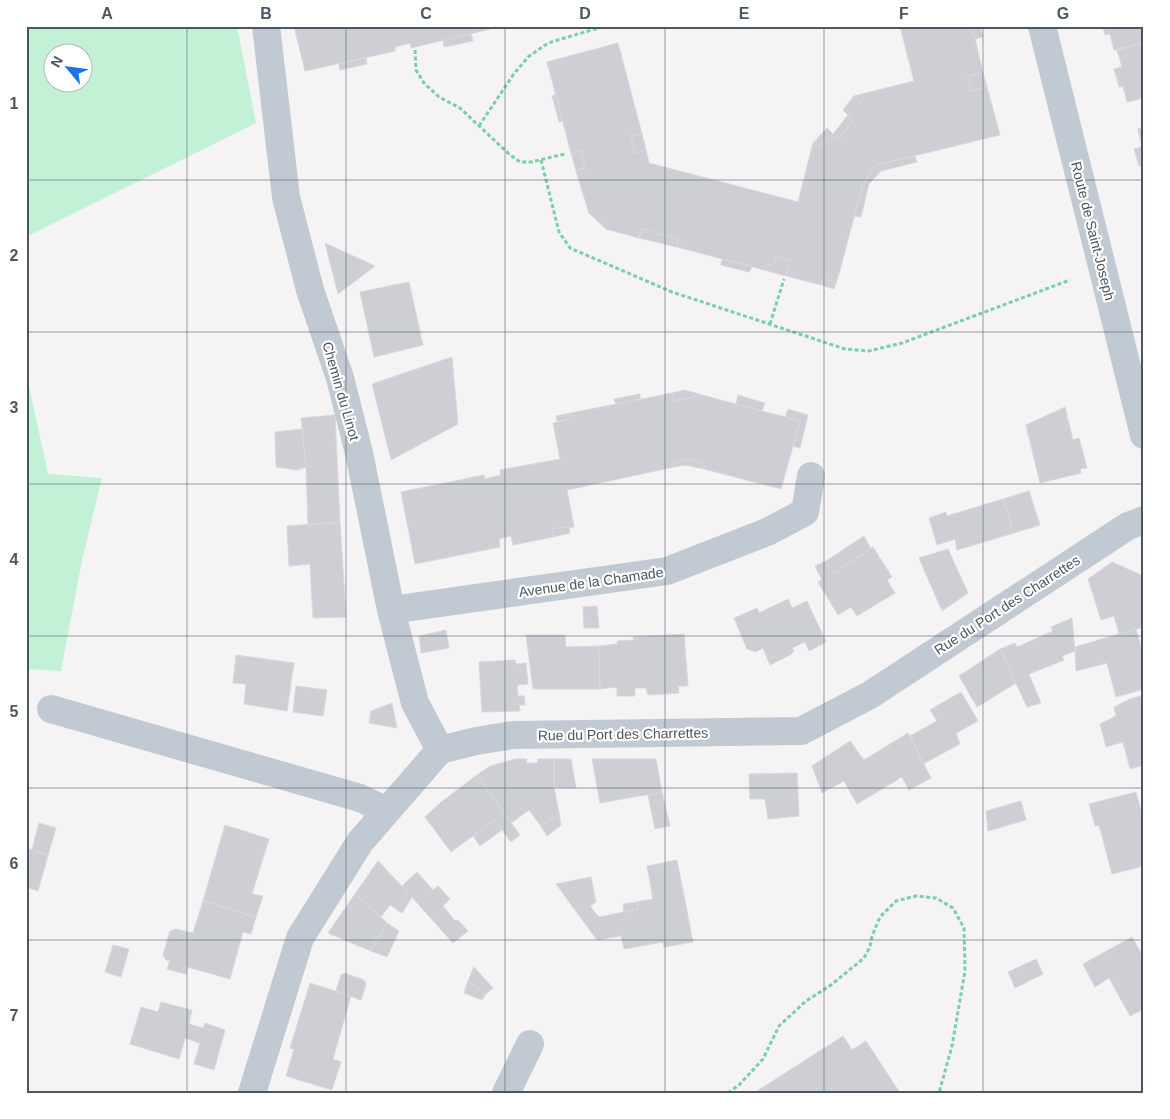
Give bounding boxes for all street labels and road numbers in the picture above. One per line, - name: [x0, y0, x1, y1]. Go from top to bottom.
- street label: Route de Saint-Joseph: [1068, 160, 1118, 302]
- street label: Chemin du Linot: [319, 340, 363, 442]
- street label: Rue du Port des Charrettes: [931, 552, 1083, 658]
- street label: Avenue de la Chamade: [518, 564, 665, 600]
- street label: Rue du Port des Charrettes: [538, 725, 708, 743]

